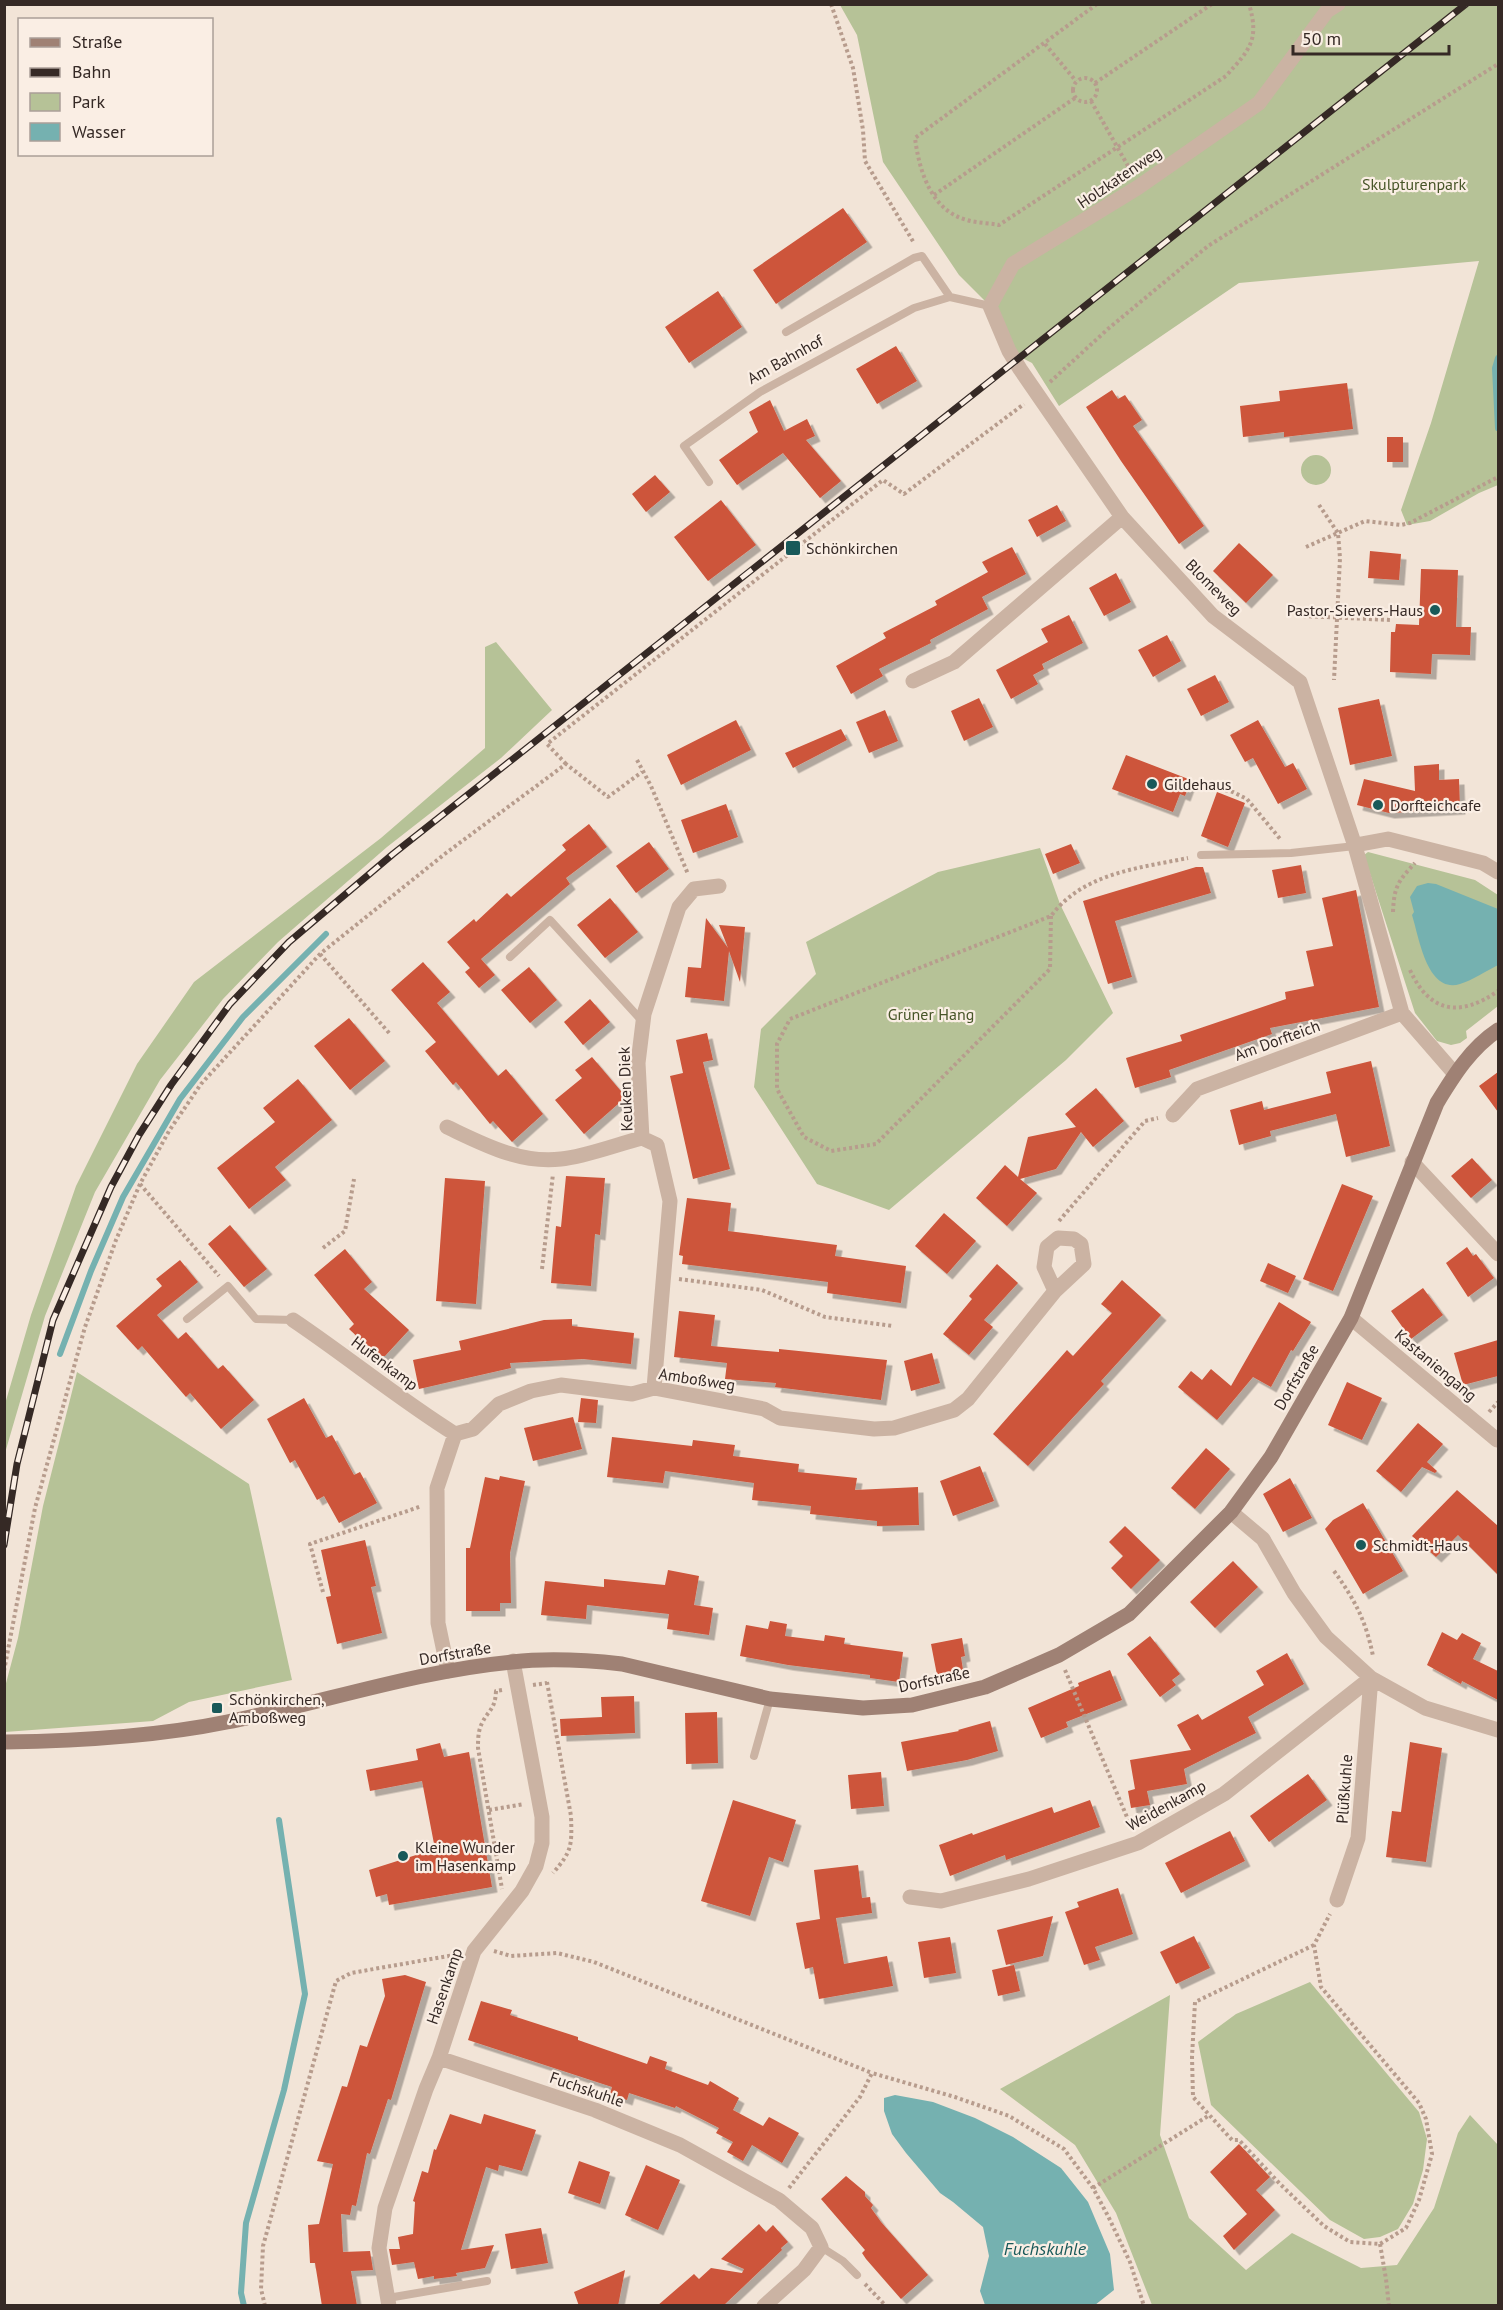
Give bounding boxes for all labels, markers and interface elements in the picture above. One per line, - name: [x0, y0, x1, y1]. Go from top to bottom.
- legend: [18, 18, 213, 156]
- scale bar: [1293, 18, 1449, 56]
- text: 50 m: [1302, 27, 1341, 50]
- text: Straße: [72, 30, 123, 53]
- text: Bahn: [72, 60, 111, 83]
- text: Park: [72, 90, 105, 113]
- text: Wasser: [72, 120, 126, 143]
- street label: Holzkatenweg: [1073, 142, 1165, 212]
- park label: Skulpturenpark: [1362, 174, 1466, 194]
- street label: Am Bahnhof: [744, 330, 827, 388]
- place label: Schönkirchen: [806, 538, 898, 558]
- marker: Schönkirchen: [784, 539, 802, 557]
- street label: Blomeweg: [1182, 555, 1246, 619]
- place label: Pastor-Sievers-Haus: [1287, 600, 1423, 620]
- marker: Pastor-Sievers-Haus: [1428, 603, 1442, 617]
- place label: Gildehaus: [1164, 774, 1232, 794]
- marker: Gildehaus: [1145, 777, 1159, 791]
- place label: Dorfteichcafe: [1390, 795, 1481, 815]
- marker: Dorfteichcafe: [1371, 798, 1385, 812]
- park label: Grüner Hang: [888, 1004, 974, 1024]
- street label: Am Dorfteich: [1231, 1015, 1323, 1065]
- street label: Keuken Diek: [614, 1046, 636, 1132]
- street label: Kastaniengang: [1391, 1325, 1481, 1405]
- street label: Hufenkamp: [348, 1331, 422, 1395]
- street label: Dorfstraße: [1269, 1341, 1323, 1413]
- street label: Amboßweg: [657, 1363, 737, 1395]
- place label: Schmidt-Haus: [1373, 1535, 1468, 1555]
- marker: Schmidt-Haus: [1354, 1538, 1368, 1552]
- street label: Dorfstraße: [417, 1637, 493, 1669]
- street label: Dorfstraße: [896, 1662, 972, 1696]
- place label: Schönkirchen, Amboßweg: [229, 1689, 325, 1727]
- marker: Schönkirchen, Amboßweg: [210, 1701, 224, 1715]
- street label: Plüßkuhle: [1332, 1754, 1356, 1824]
- street label: Weidenkamp: [1123, 1775, 1209, 1835]
- place label: Kleine Wunder im Hasenkamp: [415, 1837, 516, 1875]
- marker: Kleine Wunder im Hasenkamp: [396, 1849, 410, 1863]
- street label: Hasenkamp: [422, 1945, 466, 2027]
- street label: Fuchskuhle: [547, 2067, 627, 2111]
- water label: Fuchskuhle: [1004, 2237, 1087, 2260]

